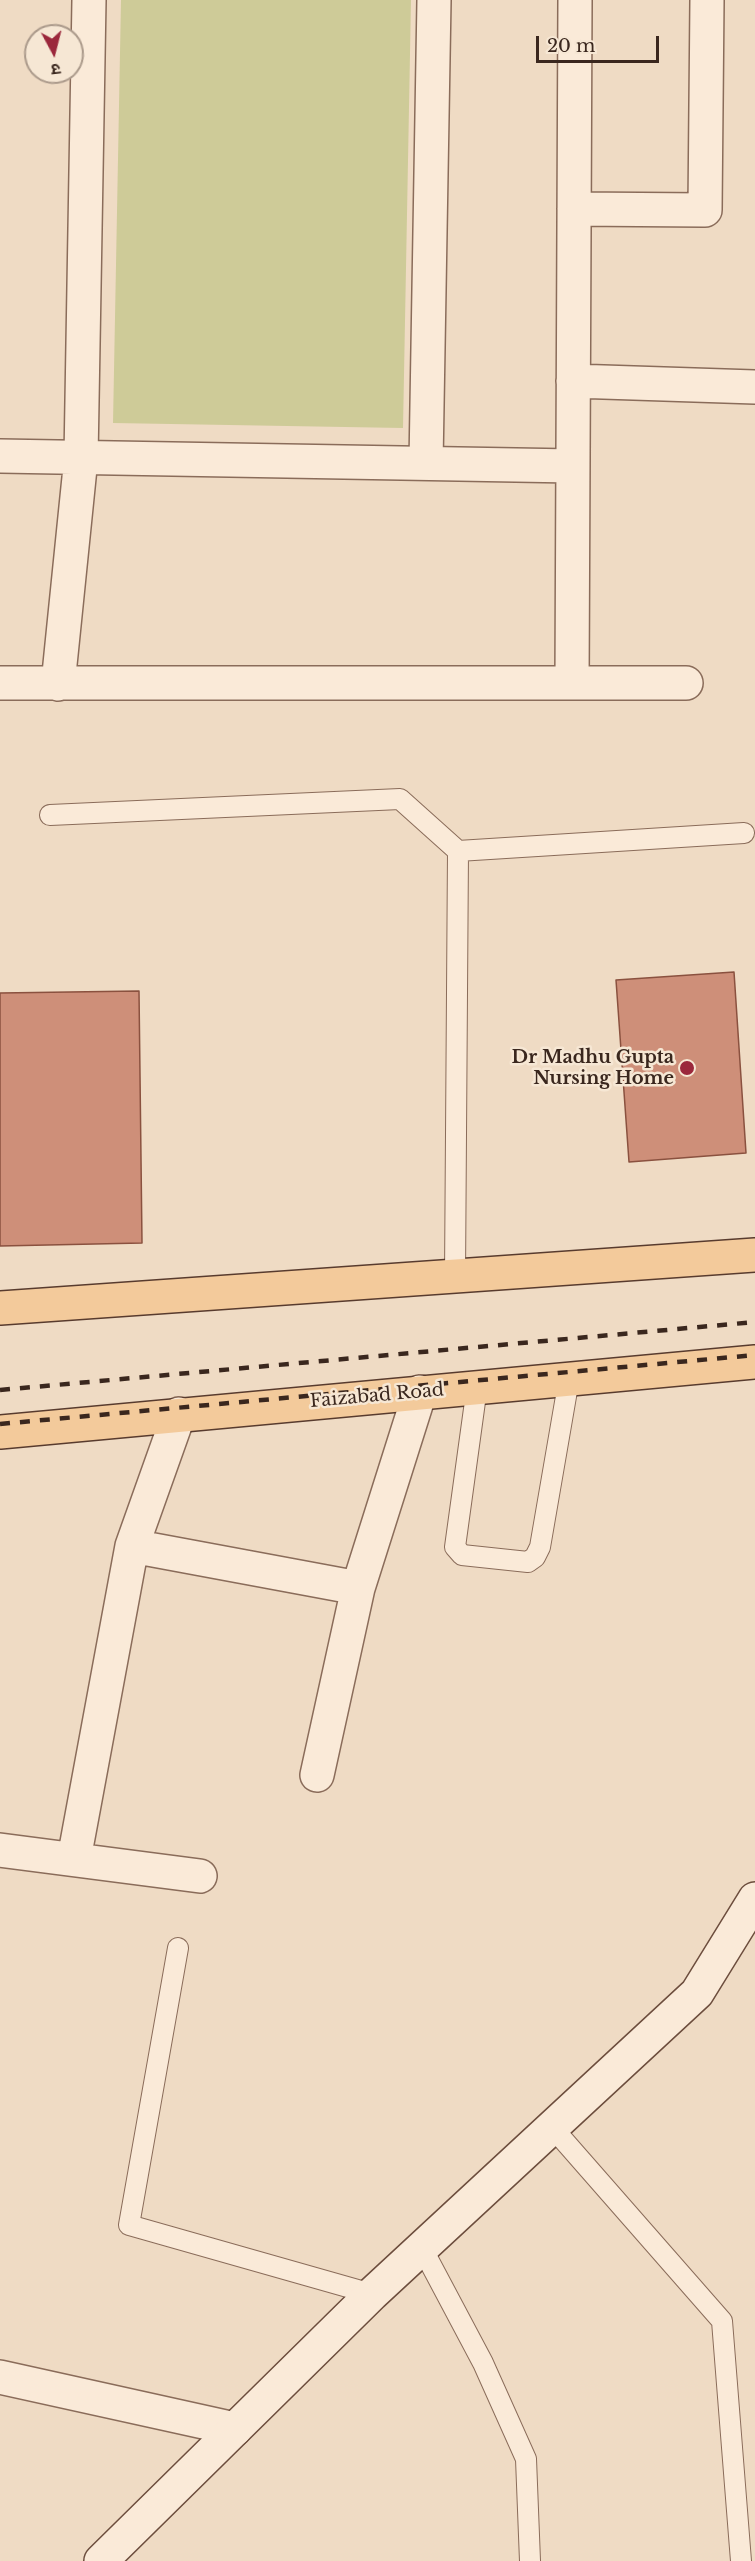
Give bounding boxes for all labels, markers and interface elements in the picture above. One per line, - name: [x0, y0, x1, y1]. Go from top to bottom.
- north arrow: [24, 24, 84, 84]
- scale bar: [539, 24, 662, 62]
- text: 20 m: [547, 35, 595, 57]
- text: उ: [50, 59, 62, 80]
- place label: Dr Madhu Gupta Nursing Home: [512, 1047, 674, 1090]
- marker: Dr Madhu Gupta Nursing Home: [678, 1059, 696, 1077]
- street label: Faizabad Road: [309, 1379, 445, 1413]

